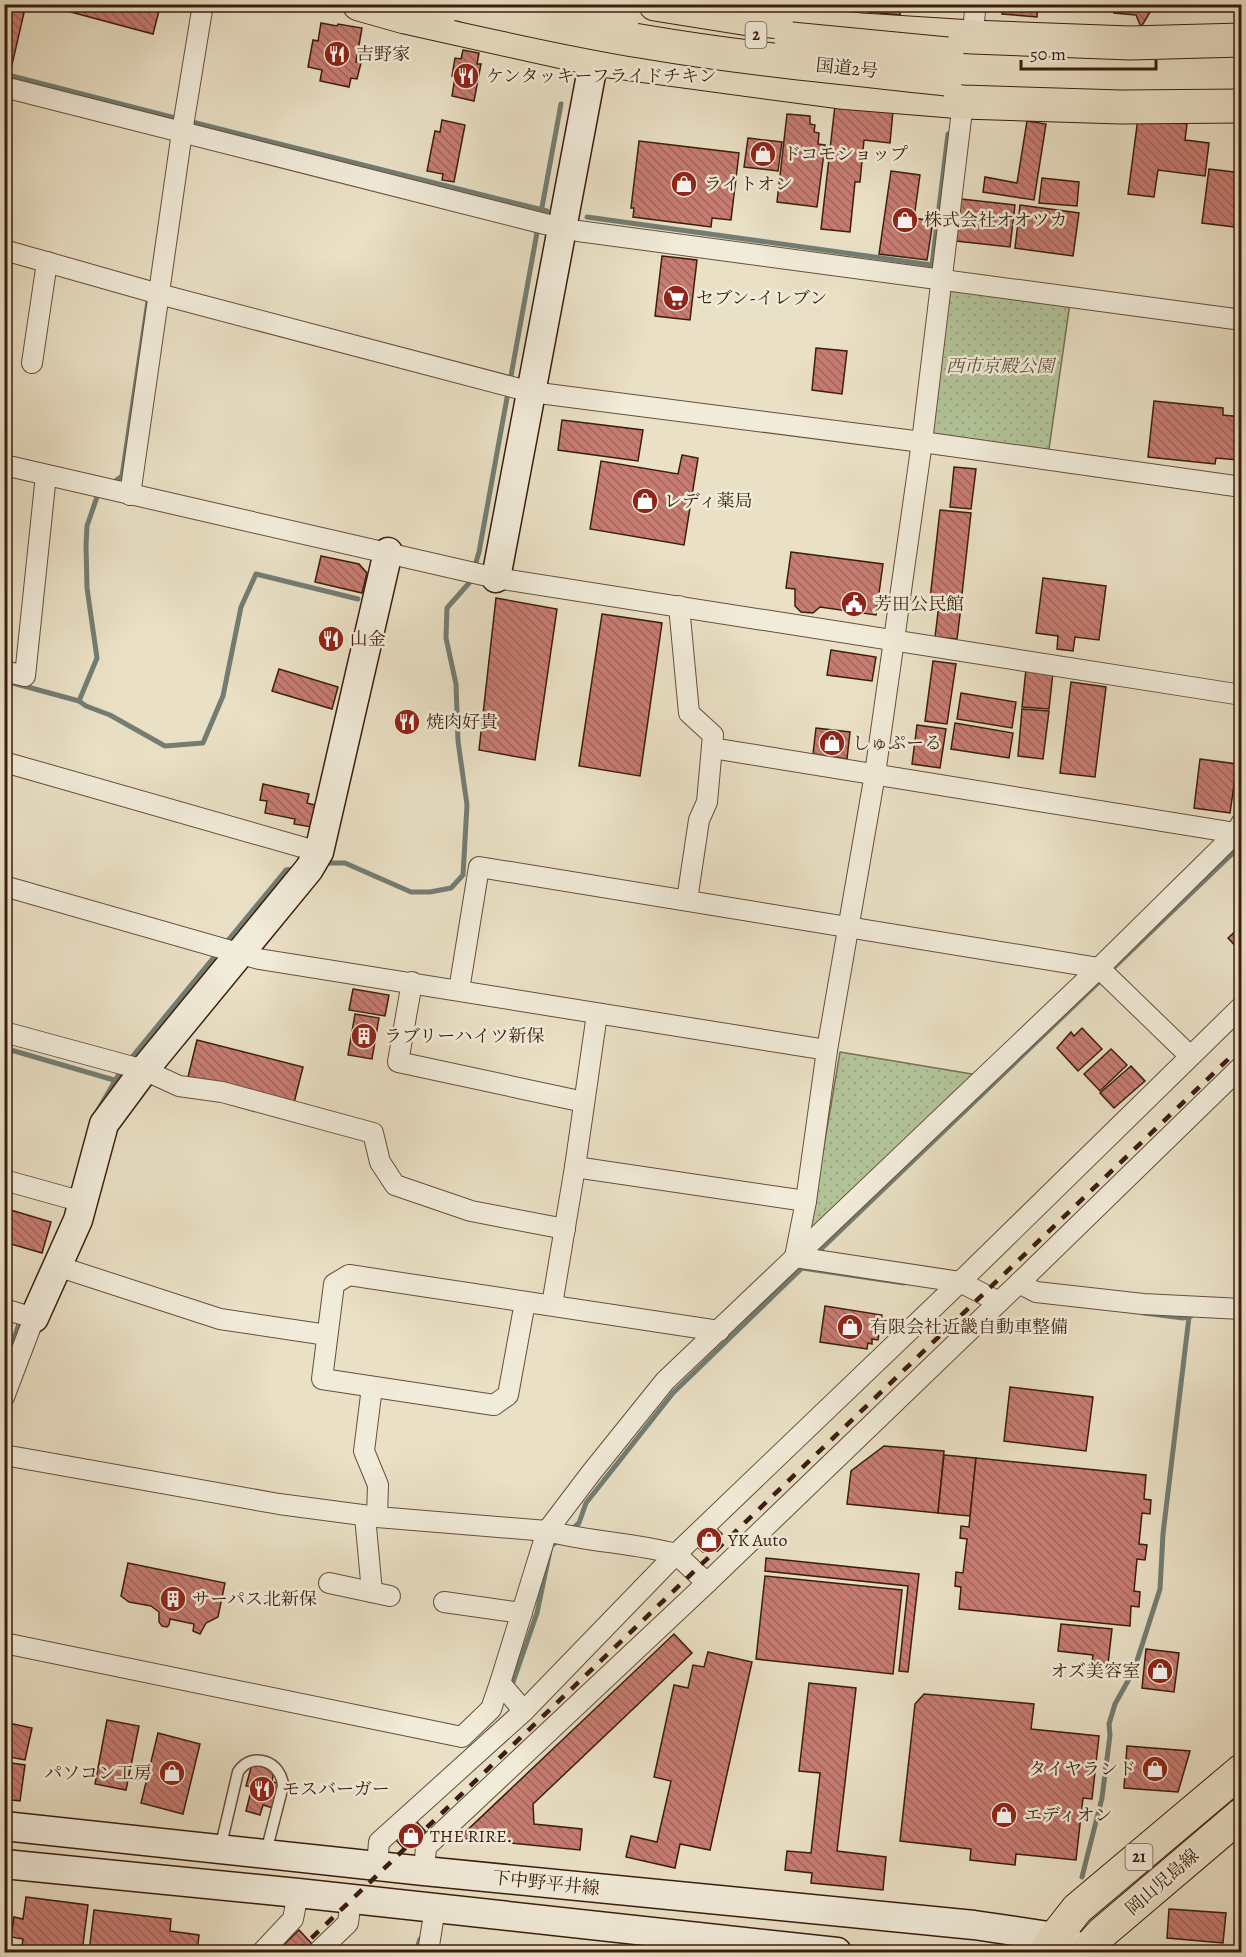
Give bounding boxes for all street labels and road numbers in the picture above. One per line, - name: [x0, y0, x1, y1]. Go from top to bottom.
- road number: 2: [746, 22, 766, 48]
- street label: 国道2号: [815, 53, 879, 83]
- street label: 岡山児島線: [1120, 1843, 1204, 1921]
- road number: 21: [1126, 1844, 1152, 1870]
- street label: 下中野平井線: [491, 1865, 601, 1901]

